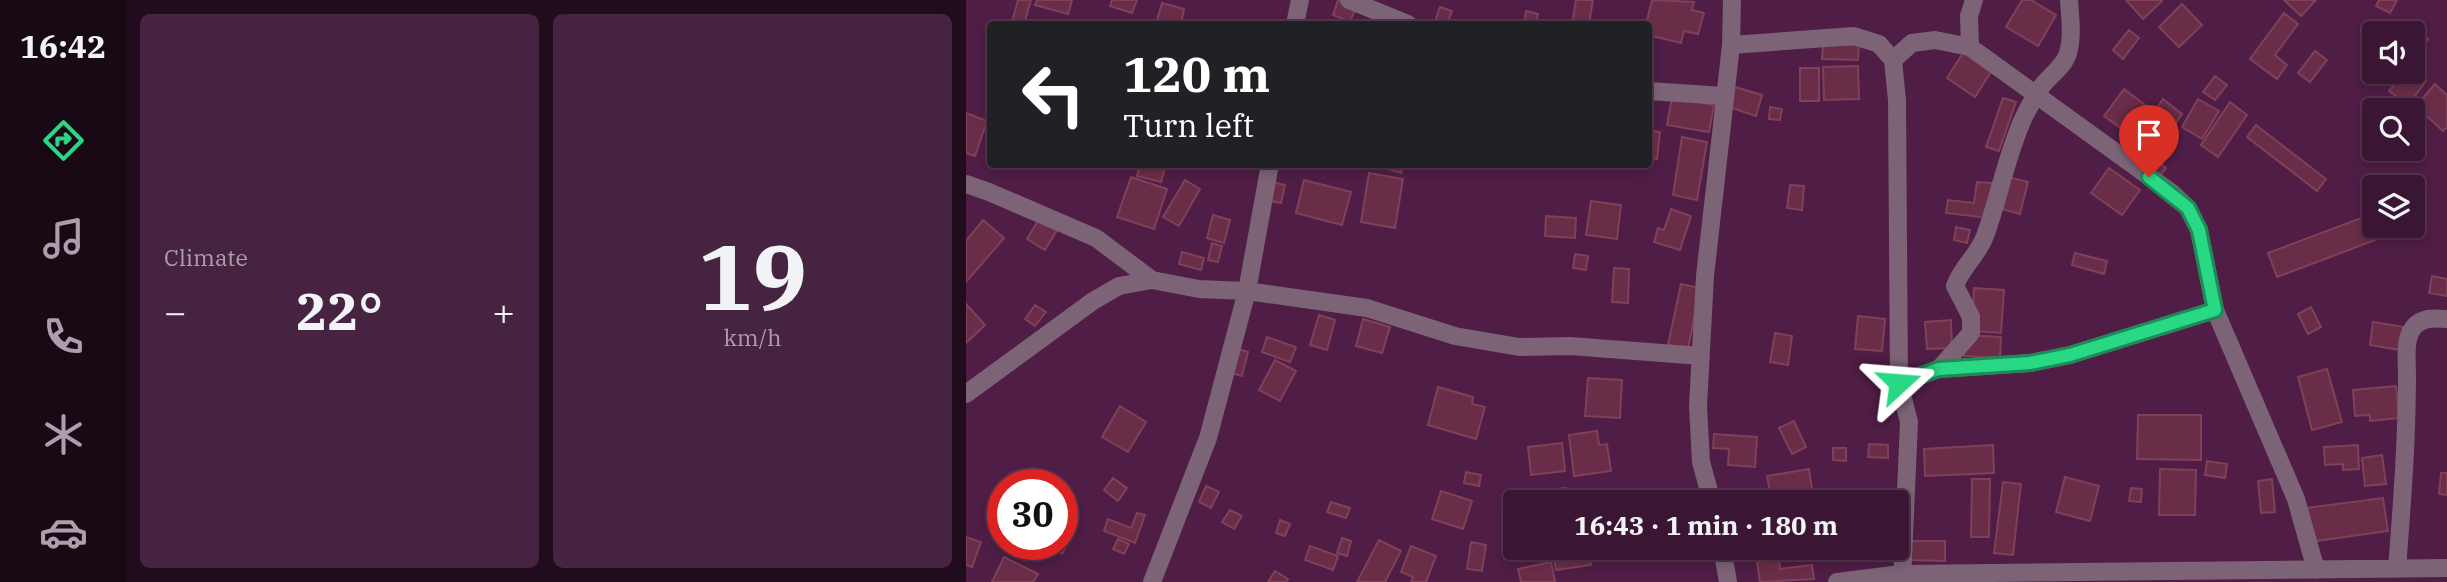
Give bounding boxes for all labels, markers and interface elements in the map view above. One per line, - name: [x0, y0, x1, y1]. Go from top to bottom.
- map controls: [2362, 21, 2425, 238]
- button: sound: [2362, 21, 2425, 84]
- text: 16:42: [20, 25, 106, 67]
- text: 120 m: [1123, 42, 1270, 105]
- icon: left: [1008, 49, 1099, 140]
- button: search: [2362, 98, 2425, 161]
- text: Turn left: [1123, 104, 1254, 146]
- pin: [2119, 105, 2179, 177]
- icon: directions: [39, 116, 88, 165]
- icon: arrive: [2130, 116, 2168, 154]
- button: layers: [2362, 175, 2425, 238]
- icon: music: [39, 214, 88, 263]
- text: 19: [698, 217, 807, 335]
- text: Climate: [164, 242, 248, 272]
- text: 22°: [296, 277, 383, 344]
- text: −: [164, 287, 187, 336]
- text: +: [492, 287, 515, 336]
- icon: phone: [39, 312, 88, 361]
- text: km/h: [723, 322, 782, 352]
- position arrow: [1862, 346, 1936, 420]
- icon: climate: [39, 410, 88, 459]
- speed limit sign: 30: [987, 469, 1078, 560]
- icon: car: [39, 508, 88, 557]
- text: 16:43 · 1 min · 180 m: [1574, 508, 1838, 542]

